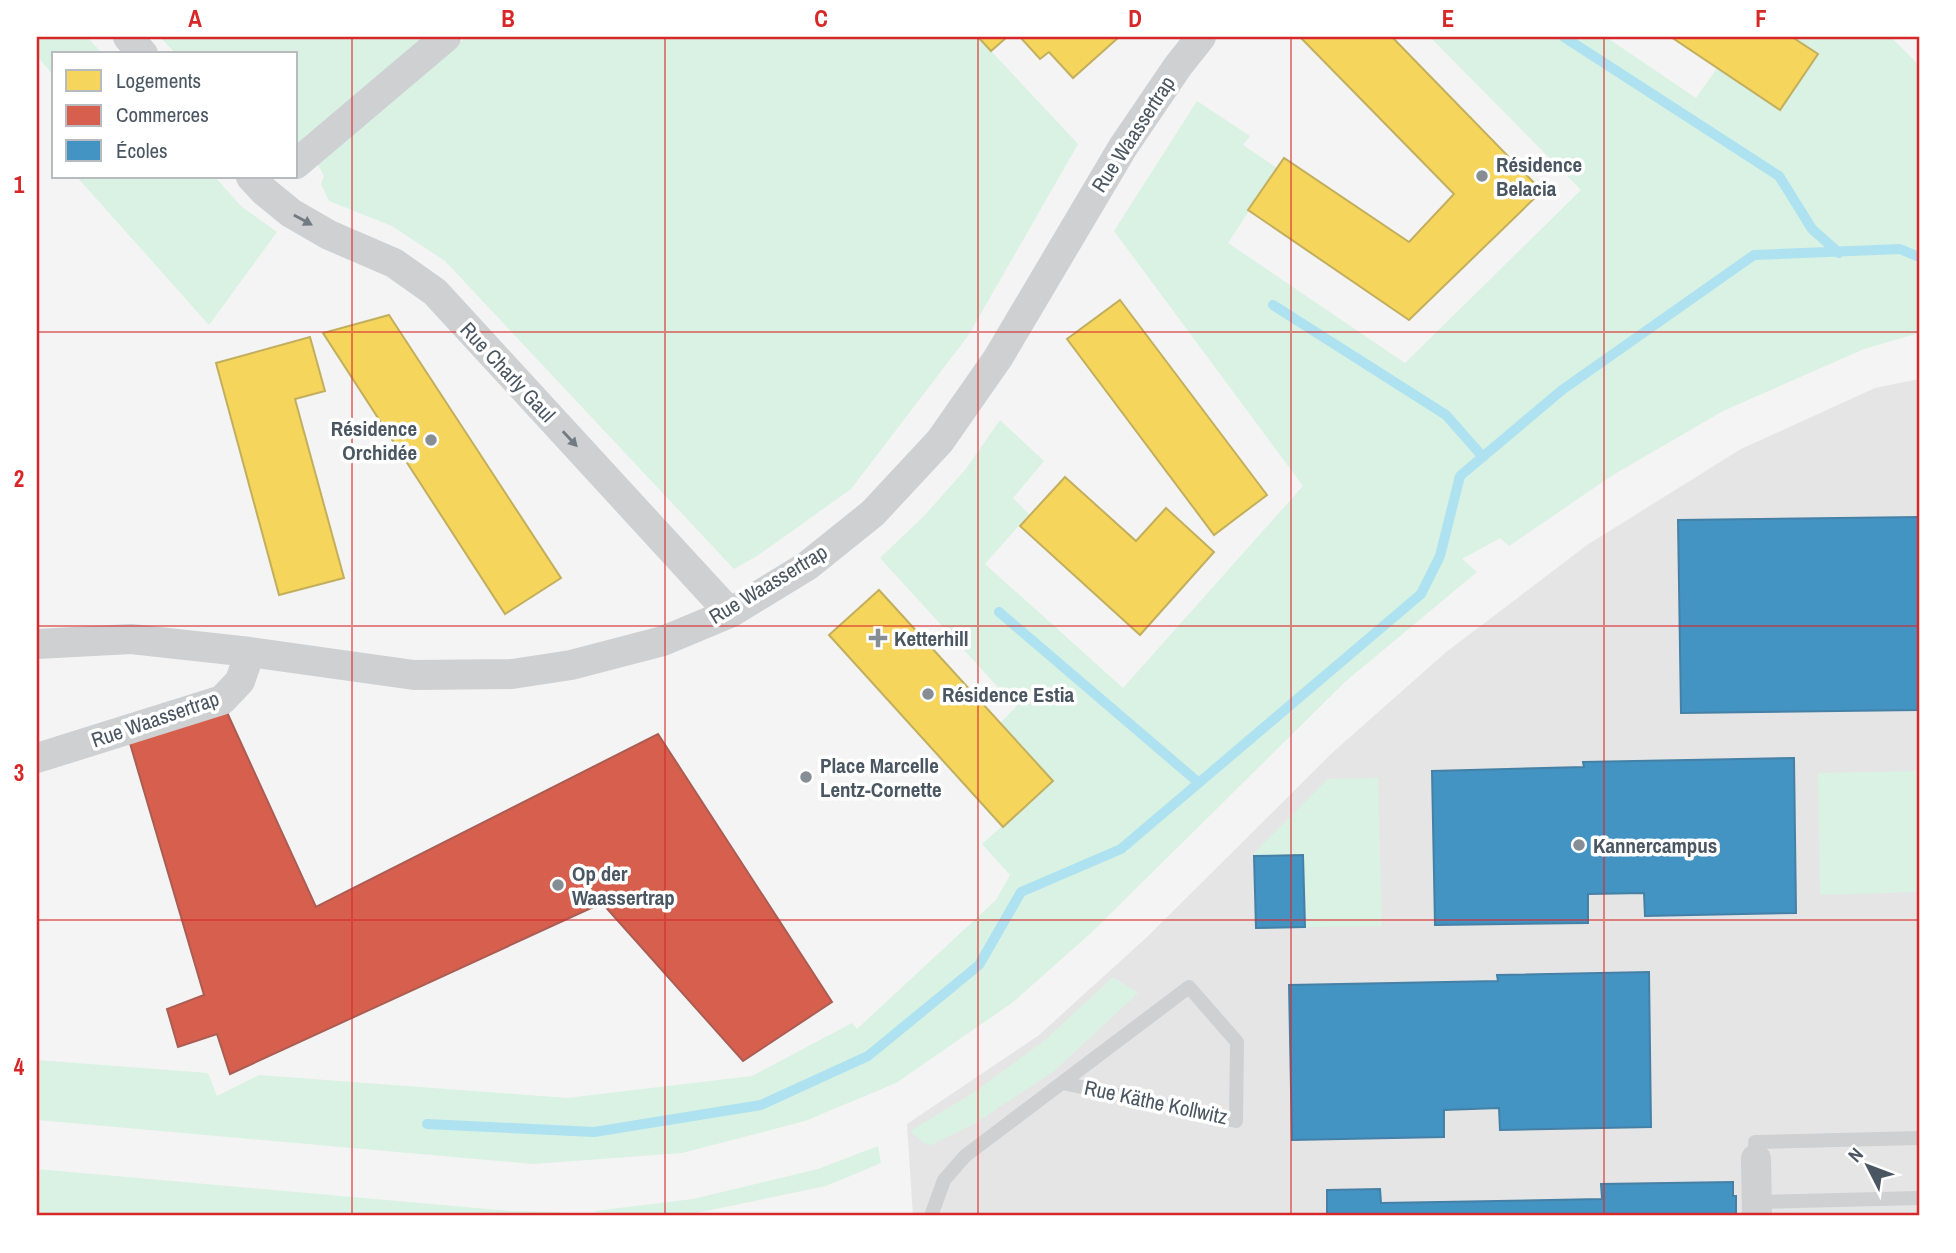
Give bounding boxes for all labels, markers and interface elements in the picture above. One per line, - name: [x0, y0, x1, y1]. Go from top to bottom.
- text: A: [188, 3, 202, 34]
- text: B: [501, 3, 515, 34]
- text: C: [814, 3, 828, 34]
- text: D: [1128, 3, 1142, 34]
- text: E: [1442, 3, 1454, 34]
- text: F: [1755, 3, 1767, 34]
- legend: [52, 52, 298, 178]
- text: Logements: [116, 66, 201, 95]
- street label: Rue Waassertrap: [1085, 70, 1181, 198]
- text: Commerces: [116, 100, 209, 129]
- text: Écoles: [116, 136, 168, 165]
- place label: Résidence Belacia: [1496, 150, 1582, 203]
- marker: Résidence Belacia: [1474, 168, 1490, 184]
- text: 1: [14, 169, 25, 200]
- one-way arrow: [294, 214, 313, 226]
- street label: Rue Charly Gaul: [454, 316, 562, 428]
- place label: Résidence Orchidée: [331, 414, 417, 467]
- one-way arrow: [561, 430, 577, 447]
- marker: Résidence Orchidée: [423, 432, 439, 448]
- text: 2: [14, 463, 24, 494]
- street label: Rue Waassertrap: [703, 537, 833, 631]
- place label: Ketterhill: [894, 624, 969, 653]
- marker: Ketterhill: [868, 628, 888, 648]
- place label: Résidence Estia: [942, 680, 1075, 709]
- street label: Rue Waassertrap: [87, 684, 223, 754]
- marker: Résidence Estia: [920, 686, 936, 702]
- place label: Place Marcelle Lentz-Cornette: [820, 751, 942, 804]
- text: 3: [14, 757, 24, 788]
- marker: Place Marcelle Lentz-Cornette: [798, 769, 814, 785]
- place label: Kannercampus: [1593, 831, 1717, 860]
- marker: Kannercampus: [1571, 837, 1587, 853]
- place label: Op der Waassertrap: [572, 859, 675, 912]
- marker: Op der Waassertrap: [550, 877, 566, 893]
- text: 4: [14, 1051, 25, 1082]
- street label: Rue Käthe Kollwitz: [1082, 1073, 1231, 1131]
- north arrow: [1834, 1130, 1904, 1200]
- text: N: [1842, 1142, 1869, 1168]

